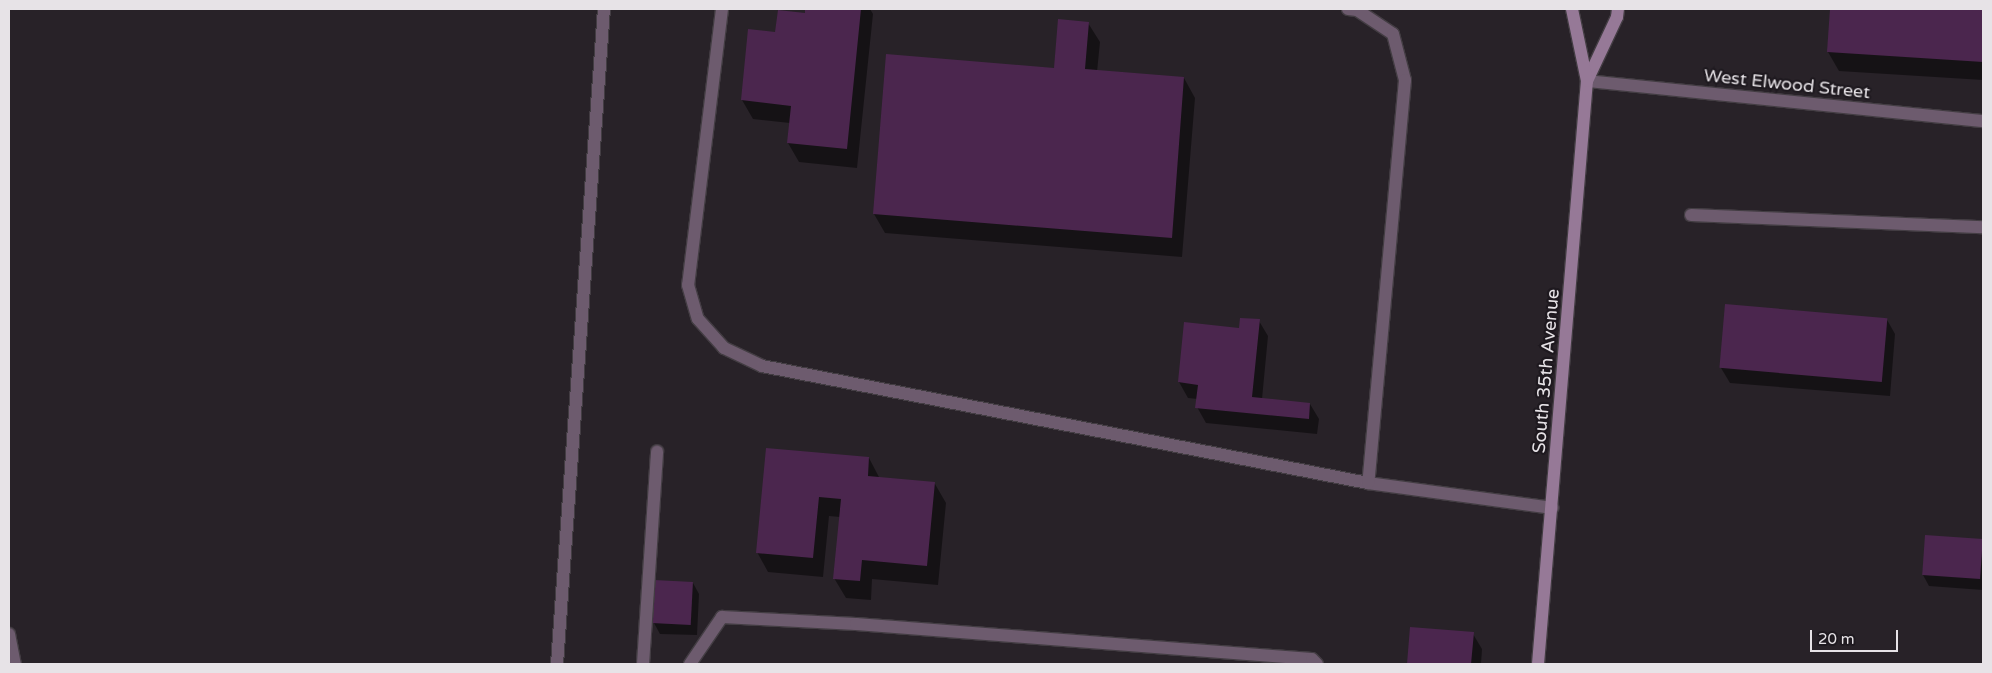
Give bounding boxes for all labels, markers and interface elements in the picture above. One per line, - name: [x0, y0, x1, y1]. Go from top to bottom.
- street label: West Elwood Street: [1703, 65, 1871, 103]
- street label: South 35th Avenue: [1528, 288, 1564, 454]
- scale bar: [1812, 620, 1900, 652]
- text: 20 m: [1818, 630, 1855, 648]

